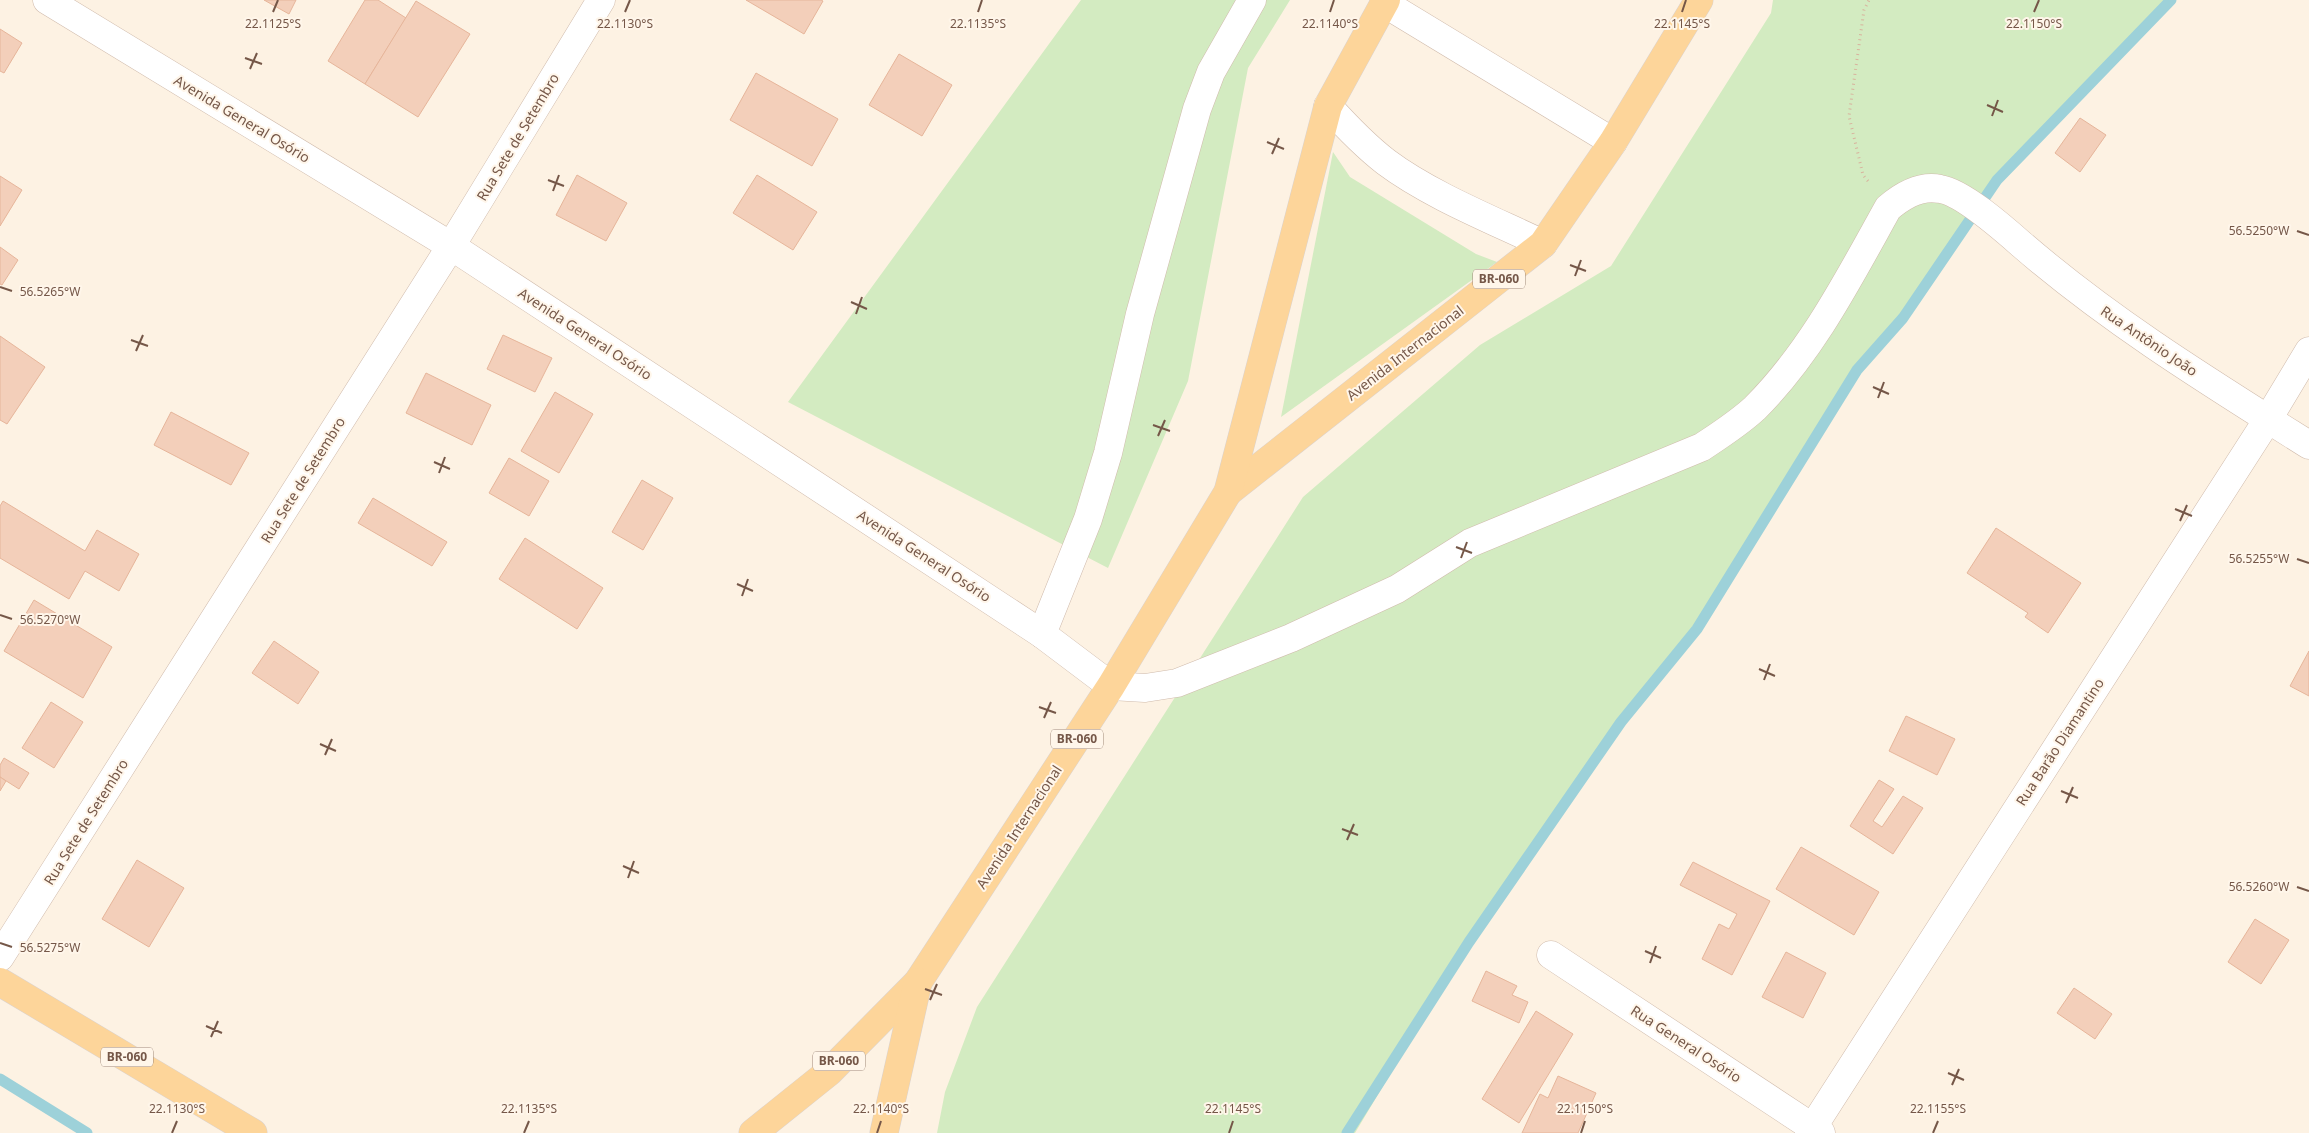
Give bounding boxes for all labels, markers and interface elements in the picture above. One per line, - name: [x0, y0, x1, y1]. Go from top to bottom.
- text: 22.1125°S: [245, 15, 301, 32]
- text: 22.1130°S: [597, 15, 653, 32]
- text: 22.1135°S: [950, 15, 1006, 32]
- text: 22.1140°S: [1302, 15, 1358, 32]
- text: 22.1145°S: [1654, 15, 1710, 32]
- text: 22.1150°S: [2006, 15, 2062, 32]
- street label: Avenida General Osório: [171, 70, 314, 167]
- street label: Rua Sete de Setembro: [472, 70, 563, 204]
- text: 56.5250°W: [2229, 222, 2289, 239]
- road number: BR-060: [1473, 270, 1525, 288]
- text: 56.5265°W: [20, 283, 80, 300]
- street label: Avenida General Osório: [515, 283, 656, 384]
- street label: Avenida Internacional: [1342, 301, 1467, 404]
- street label: Rua Antônio João: [2097, 301, 2201, 380]
- street label: Rua Sete de Setembro: [256, 413, 349, 546]
- street label: Avenida General Osório: [854, 505, 995, 606]
- text: 56.5255°W: [2229, 550, 2289, 567]
- text: 56.5270°W: [20, 611, 80, 628]
- street label: Rua Barão Diamantino: [2011, 674, 2108, 809]
- road number: BR-060: [1051, 730, 1103, 749]
- street label: Rua Sete de Setembro: [39, 755, 132, 888]
- street label: Avenida Internacional: [971, 761, 1066, 892]
- text: 56.5260°W: [2229, 878, 2289, 895]
- text: 56.5275°W: [20, 939, 80, 956]
- street label: Rua General Osório: [1627, 1001, 1745, 1086]
- road number: BR-060: [101, 1048, 153, 1066]
- road number: BR-060: [813, 1052, 865, 1070]
- text: 22.1130°S: [149, 1100, 205, 1117]
- text: 22.1135°S: [501, 1100, 557, 1117]
- text: 22.1140°S: [853, 1100, 909, 1117]
- text: 22.1145°S: [1205, 1100, 1261, 1117]
- text: 22.1150°S: [1557, 1100, 1613, 1117]
- text: 22.1155°S: [1910, 1100, 1966, 1117]

